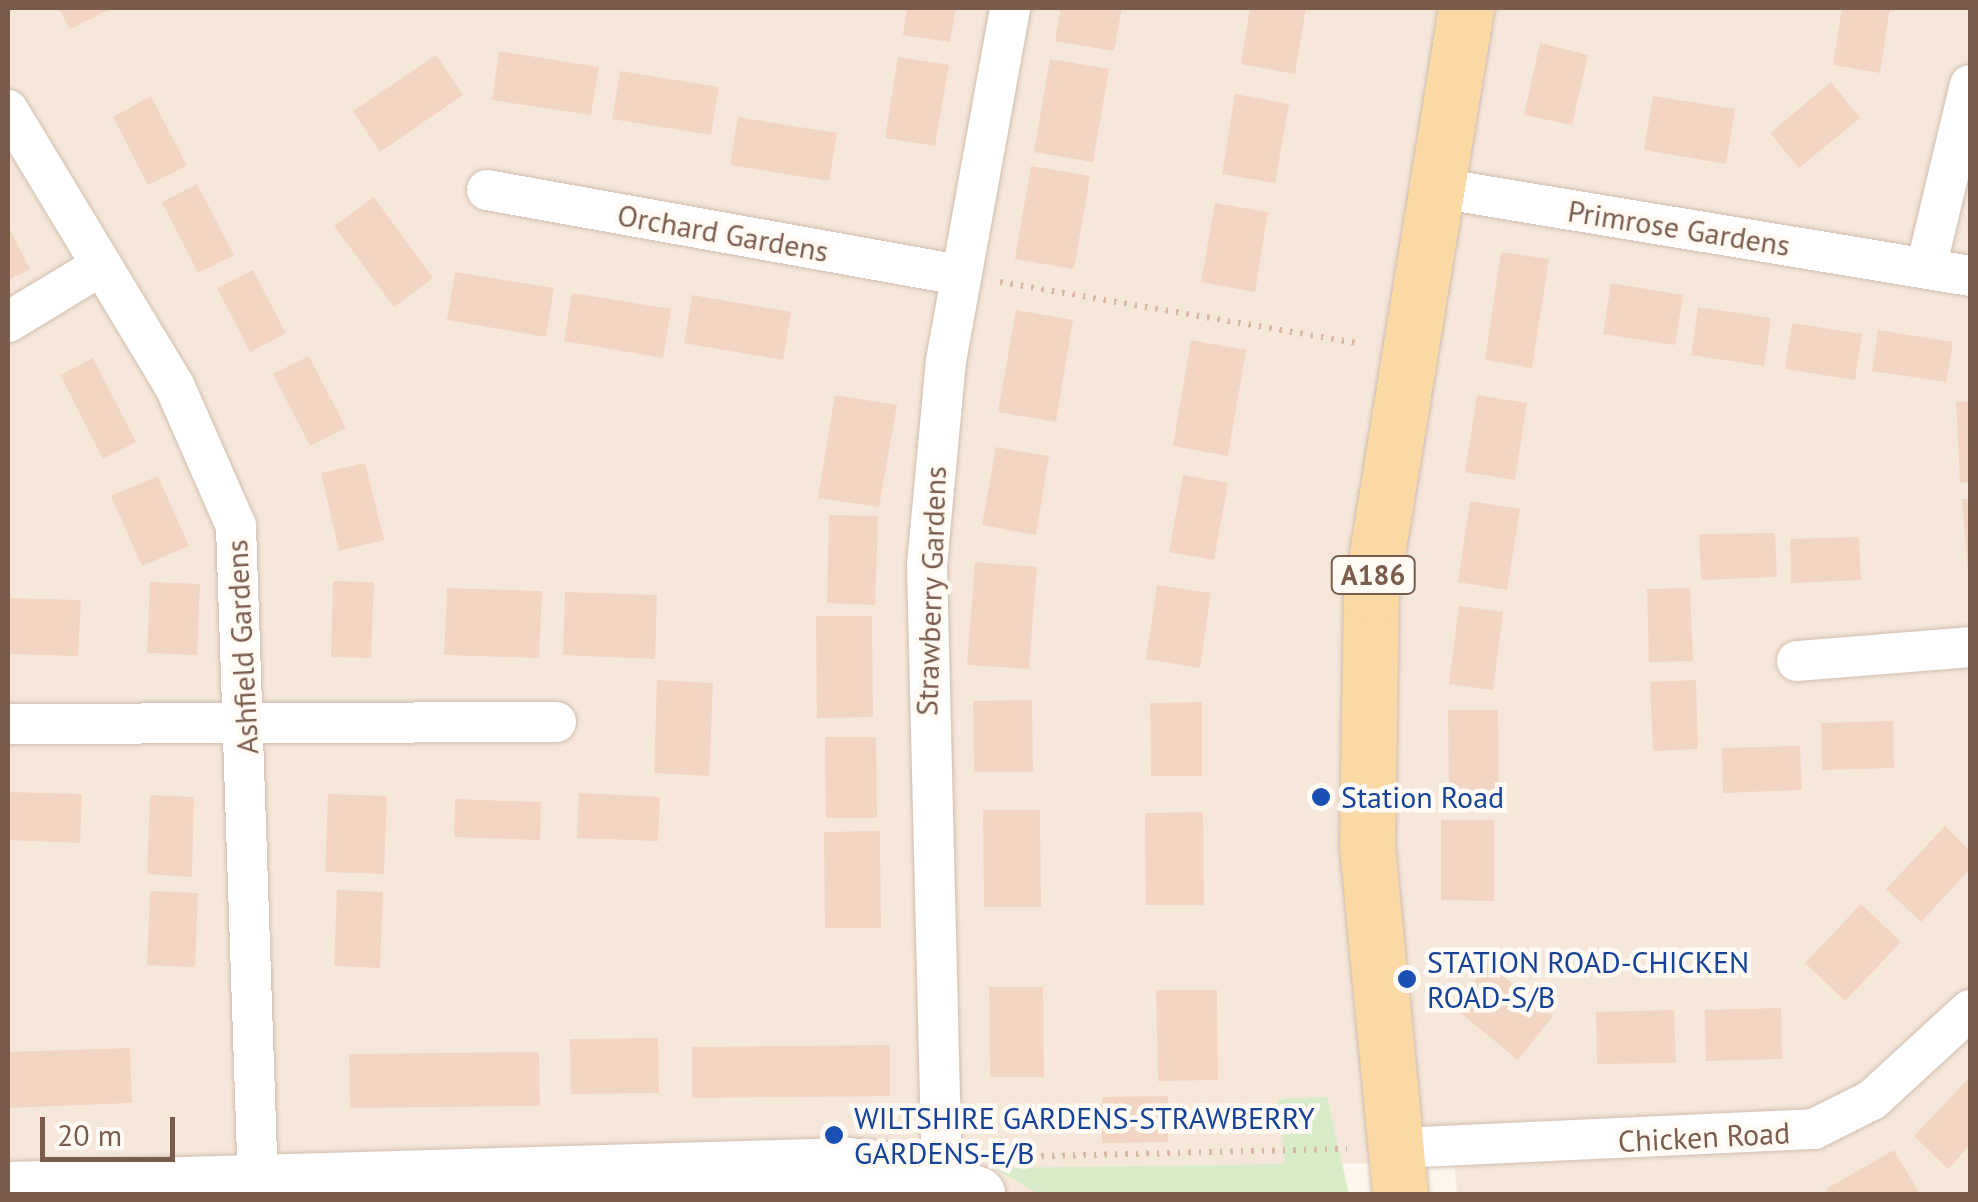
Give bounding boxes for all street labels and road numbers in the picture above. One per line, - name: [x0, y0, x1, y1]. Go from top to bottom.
- street label: Primrose Gardens: [1565, 193, 1793, 263]
- street label: Orchard Gardens: [615, 197, 831, 269]
- street label: Strawberry Gardens: [909, 465, 953, 717]
- street label: Ashfield Gardens: [218, 539, 266, 755]
- road number: A186: [1330, 552, 1416, 598]
- street label: Chicken Road: [1617, 1115, 1791, 1159]

